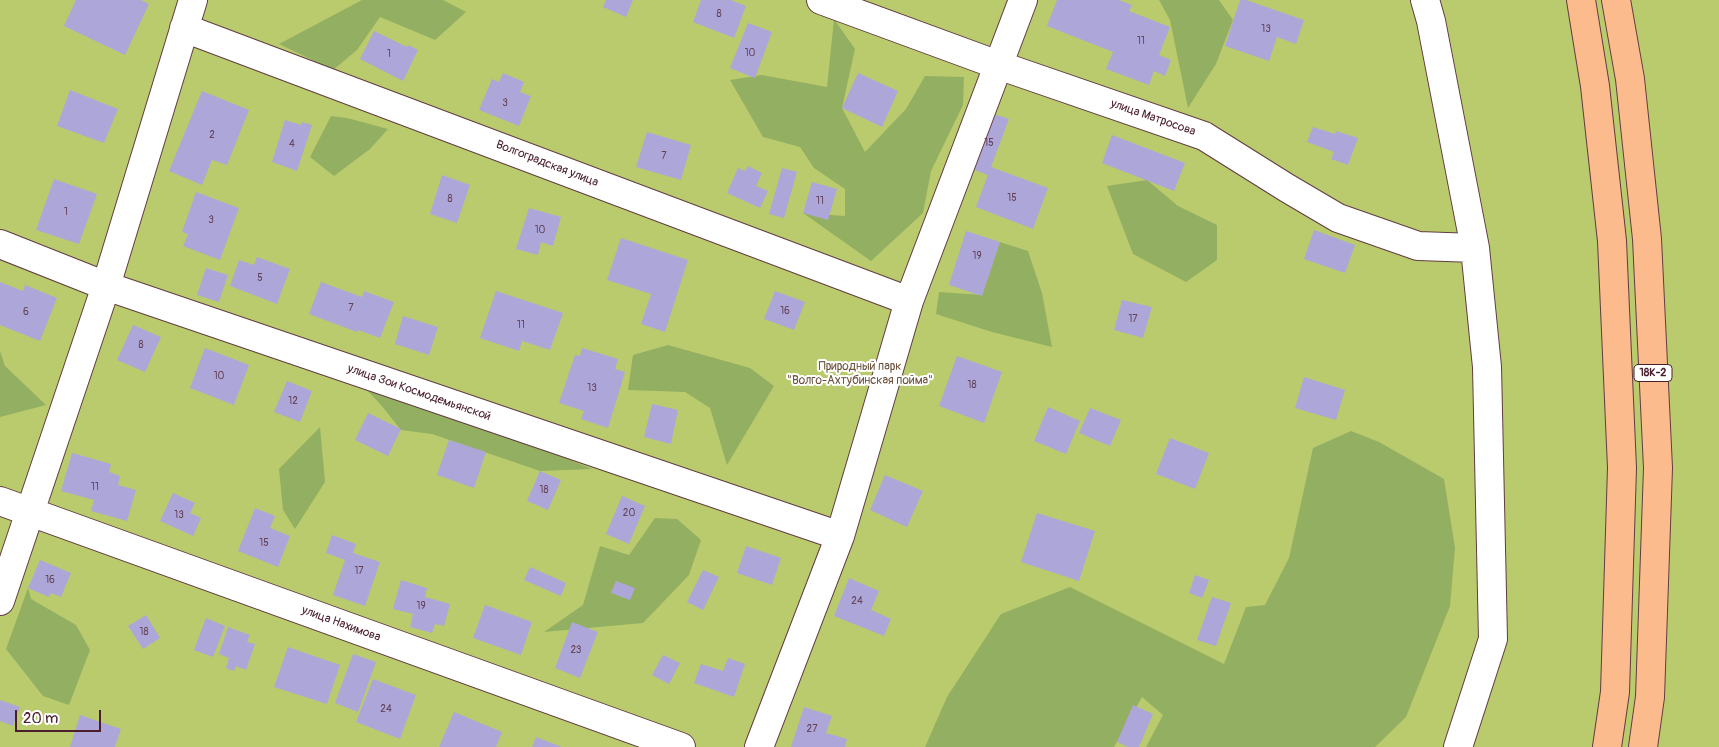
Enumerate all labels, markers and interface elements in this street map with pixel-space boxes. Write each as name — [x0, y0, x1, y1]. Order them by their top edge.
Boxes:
house number: 8 — [716, 8, 722, 20]
house number: 13 — [1261, 23, 1271, 35]
house number: 11 — [1137, 35, 1145, 47]
house number: 10 — [745, 47, 755, 59]
house number: 1 — [387, 48, 391, 60]
house number: 3 — [502, 97, 508, 109]
street label: улица Матросова — [1109, 97, 1197, 139]
house number: 2 — [209, 129, 215, 141]
house number: 15 — [984, 137, 994, 149]
house number: 4 — [289, 138, 295, 150]
street label: Волгоградская улица — [494, 138, 600, 190]
house number: 7 — [661, 150, 667, 162]
house number: 15 — [1007, 192, 1017, 204]
house number: 8 — [447, 193, 453, 205]
house number: 11 — [816, 195, 824, 207]
house number: 1 — [64, 206, 68, 218]
house number: 3 — [208, 214, 214, 226]
house number: 10 — [535, 224, 545, 236]
house number: 19 — [972, 250, 982, 262]
house number: 5 — [257, 272, 263, 284]
house number: 7 — [348, 302, 354, 314]
house number: 16 — [780, 305, 790, 317]
house number: 6 — [23, 306, 29, 318]
house number: 17 — [1128, 313, 1138, 325]
house number: 11 — [517, 319, 525, 331]
house number: 8 — [138, 339, 144, 351]
park label: Природный парк "Волго-Ахтубинская пойма" — [787, 360, 933, 388]
street label: улица Зои Космодемьянской — [345, 362, 493, 424]
road number: 18К-2 — [1634, 364, 1672, 382]
house number: 10 — [214, 370, 224, 382]
house number: 18 — [968, 379, 976, 391]
house number: 13 — [587, 382, 597, 394]
house number: 12 — [288, 395, 298, 407]
house number: 11 — [91, 481, 99, 493]
house number: 18 — [540, 484, 548, 496]
house number: 20 — [623, 507, 635, 519]
house number: 13 — [174, 509, 184, 521]
house number: 15 — [259, 537, 269, 549]
house number: 17 — [354, 565, 364, 577]
house number: 16 — [45, 574, 55, 586]
house number: 24 — [851, 595, 863, 607]
house number: 19 — [416, 600, 426, 612]
street label: улица Нахимова — [300, 603, 382, 645]
house number: 18 — [140, 626, 148, 638]
house number: 23 — [571, 644, 581, 656]
scale bar — [18, 700, 104, 732]
house number: 24 — [380, 703, 392, 715]
text: 20 m — [23, 709, 58, 728]
house number: 27 — [807, 723, 817, 735]

